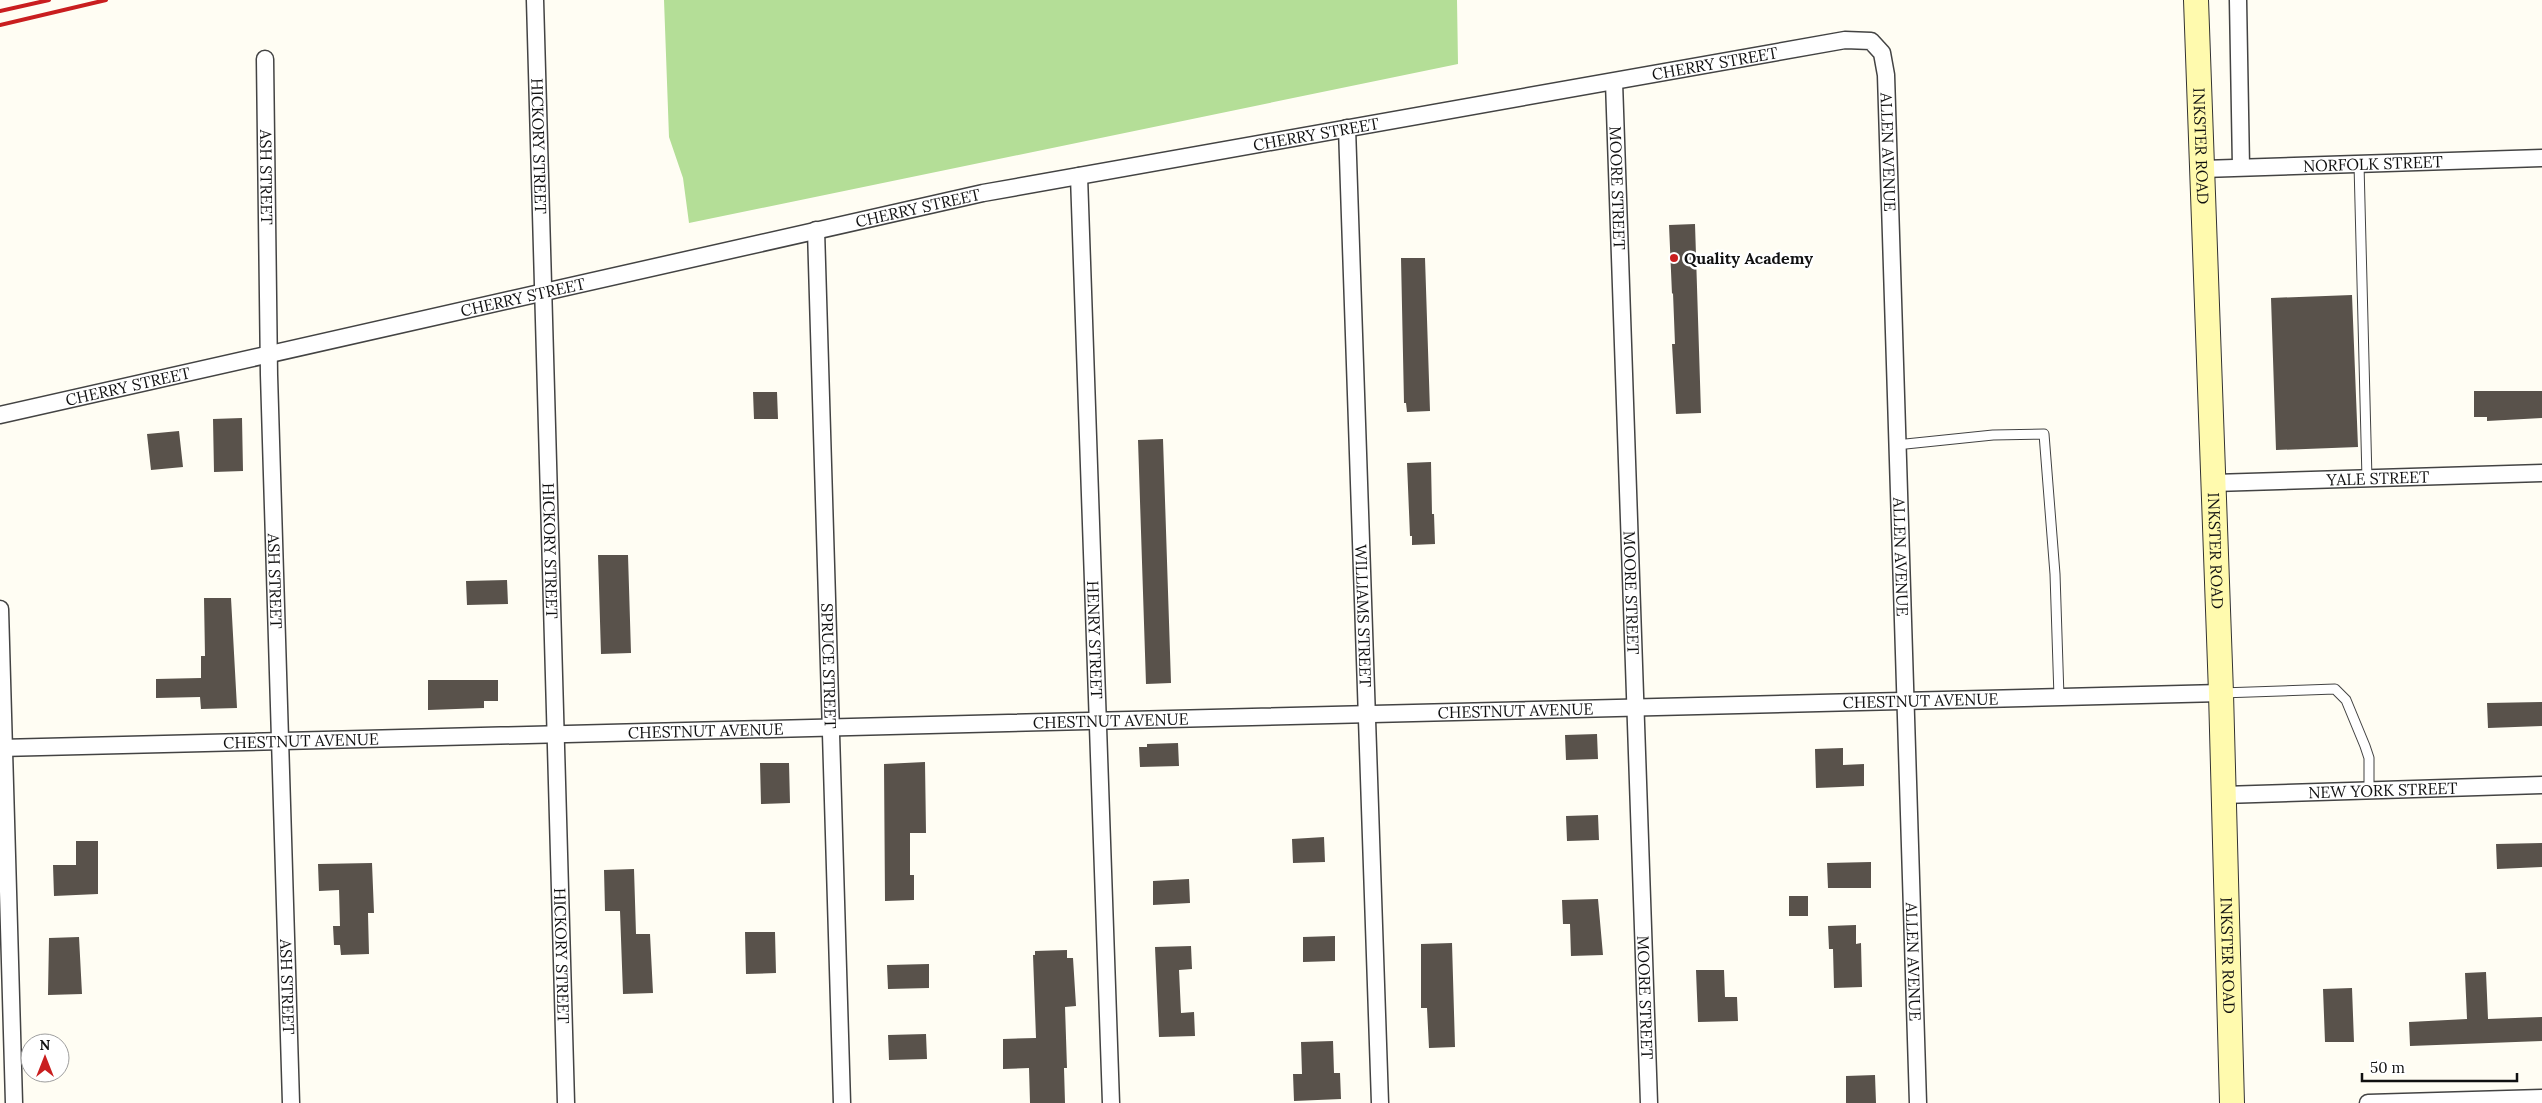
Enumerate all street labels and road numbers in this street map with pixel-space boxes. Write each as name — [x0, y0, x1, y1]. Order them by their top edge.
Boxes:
street label: CHERRY STREET — [1650, 42, 1779, 84]
street label: HICKORY STREET — [527, 78, 551, 214]
street label: INKSTER ROAD — [2189, 87, 2213, 205]
street label: ALLEN AVENUE — [1877, 91, 1900, 212]
street label: CHERRY STREET — [1252, 113, 1381, 155]
street label: MOORE STREET — [1606, 126, 1630, 250]
street label: ASH STREET — [256, 128, 277, 225]
street label: NORFOLK STREET — [2303, 151, 2443, 176]
street label: CHERRY STREET — [854, 184, 982, 232]
street label: CHERRY STREET — [458, 273, 587, 321]
street label: CHERRY STREET — [63, 362, 192, 410]
street label: YALE STREET — [2325, 466, 2430, 490]
street label: HICKORY STREET — [539, 483, 562, 619]
street label: INKSTER ROAD — [2204, 492, 2228, 609]
street label: ALLEN AVENUE — [1889, 496, 1913, 617]
street label: MOORE STREET — [1619, 531, 1644, 655]
street label: ASH STREET — [264, 532, 287, 629]
street label: WILLIAMS STREET — [1351, 544, 1376, 687]
street label: HENRY STREET — [1083, 580, 1107, 699]
street label: SPRUCE STREET — [817, 603, 841, 729]
street label: CHESTNUT AVENUE — [1842, 689, 1999, 712]
street label: CHESTNUT AVENUE — [1437, 699, 1594, 722]
street label: CHESTNUT AVENUE — [1033, 709, 1189, 732]
street label: CHESTNUT AVENUE — [628, 719, 784, 742]
street label: CHESTNUT AVENUE — [223, 729, 379, 752]
street label: NEW YORK STREET — [2308, 778, 2458, 802]
street label: HICKORY STREET — [550, 887, 574, 1024]
street label: INKSTER ROAD — [2216, 897, 2240, 1014]
street label: ALLEN AVENUE — [1902, 901, 1925, 1021]
street label: MOORE STREET — [1633, 935, 1657, 1060]
street label: ASH STREET — [276, 938, 299, 1035]

